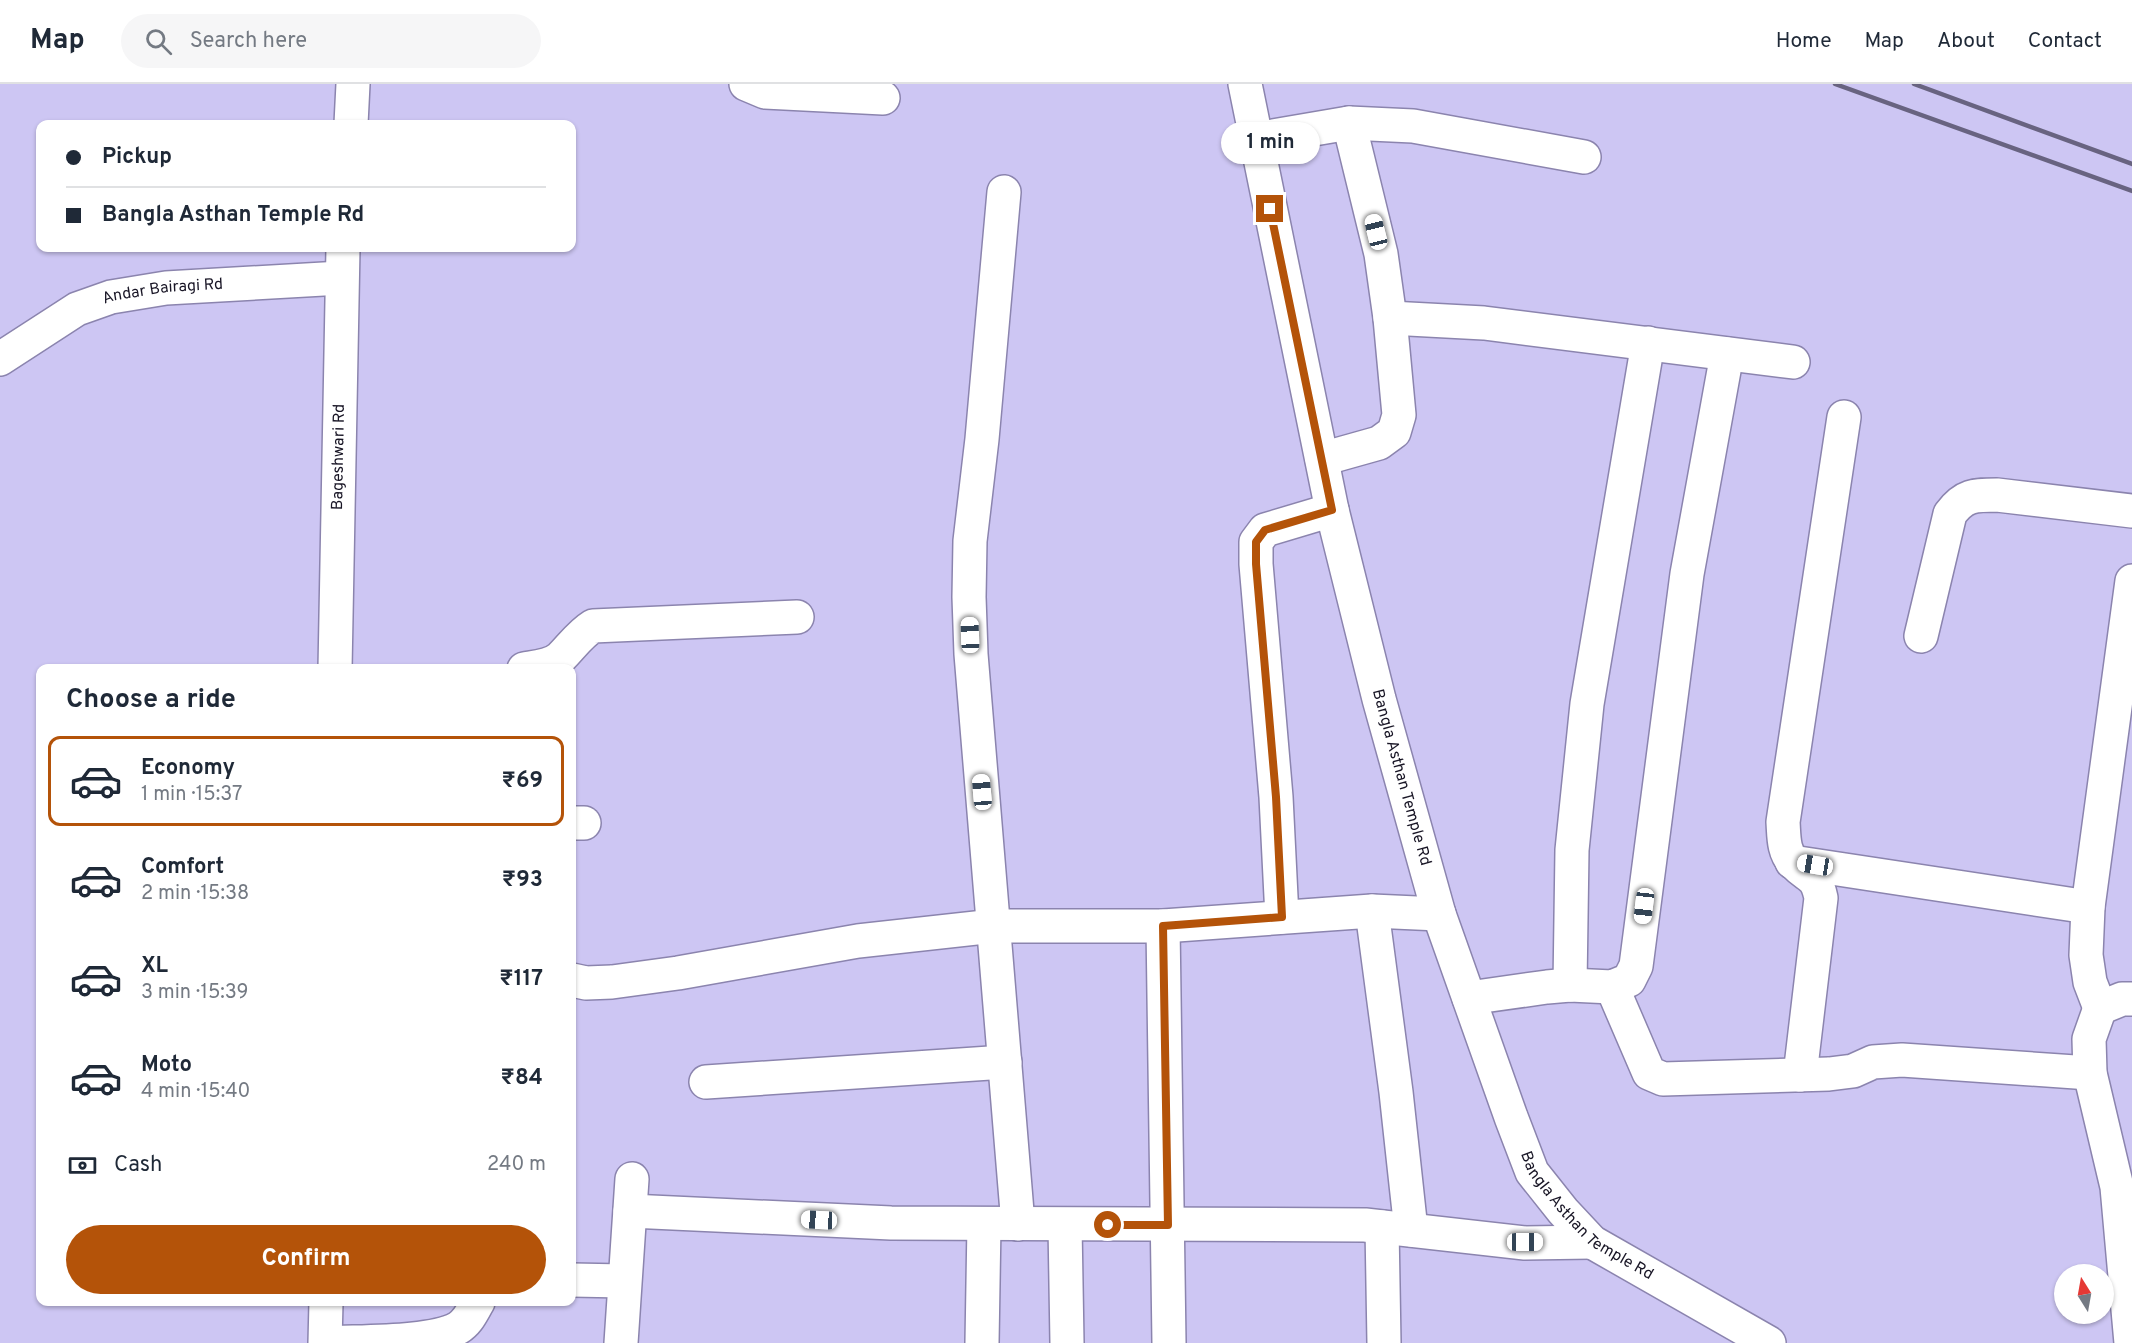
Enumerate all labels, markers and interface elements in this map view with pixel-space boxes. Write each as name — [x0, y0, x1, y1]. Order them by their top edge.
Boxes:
search box — [121, 14, 541, 68]
text: Map — [30, 23, 85, 59]
icon: search — [142, 25, 175, 58]
text: Search here — [190, 28, 307, 55]
text: Home — [1776, 28, 1832, 55]
text: Map — [1865, 28, 1904, 55]
text: About — [1937, 28, 1995, 55]
text: Contact — [2028, 28, 2102, 55]
callout: 1 min — [1220, 122, 1320, 164]
text: 1 min — [1246, 130, 1295, 156]
text: Pickup — [102, 144, 172, 171]
route end — [1256, 195, 1283, 222]
text: Bangla Asthan Temple Rd — [102, 202, 364, 229]
car — [1363, 212, 1389, 252]
street label: Andar Bairagi Rd — [100, 275, 224, 309]
street label: Bageshwari Rd — [328, 404, 350, 510]
car — [960, 617, 980, 653]
text: Choose a ride — [66, 683, 236, 717]
street label: Bangla Asthan Temple Rd — [1367, 687, 1435, 868]
icon: car — [69, 754, 123, 808]
text: Economy — [141, 755, 235, 782]
text: ₹69 — [501, 768, 543, 795]
car — [971, 773, 993, 811]
text: 1 min · 15:37 — [141, 782, 243, 808]
icon: car — [69, 853, 123, 907]
car — [1796, 853, 1834, 877]
text: Comfort — [141, 854, 224, 881]
text: ₹93 — [502, 867, 543, 894]
text: 2 min · 15:38 — [141, 881, 249, 907]
car — [1633, 887, 1655, 925]
icon: car — [69, 952, 123, 1006]
text: XL — [141, 953, 168, 980]
text: ₹117 — [499, 966, 543, 993]
text: 3 min · 15:39 — [141, 980, 248, 1006]
icon: car — [69, 1051, 123, 1105]
text: Moto — [141, 1052, 192, 1079]
text: ₹84 — [501, 1065, 543, 1092]
text: 4 min · 15:40 — [141, 1079, 250, 1105]
icon: cash — [66, 1149, 99, 1182]
street label: Bangla Asthan Temple Rd — [1515, 1149, 1657, 1285]
text: Cash — [114, 1152, 163, 1179]
text: 240 m — [487, 1152, 546, 1178]
car — [801, 1210, 837, 1230]
route start — [1094, 1211, 1121, 1238]
button: Confirm — [66, 1225, 546, 1294]
car — [1507, 1233, 1543, 1251]
north arrow — [2054, 1264, 2114, 1324]
map controls — [2054, 1264, 2114, 1324]

